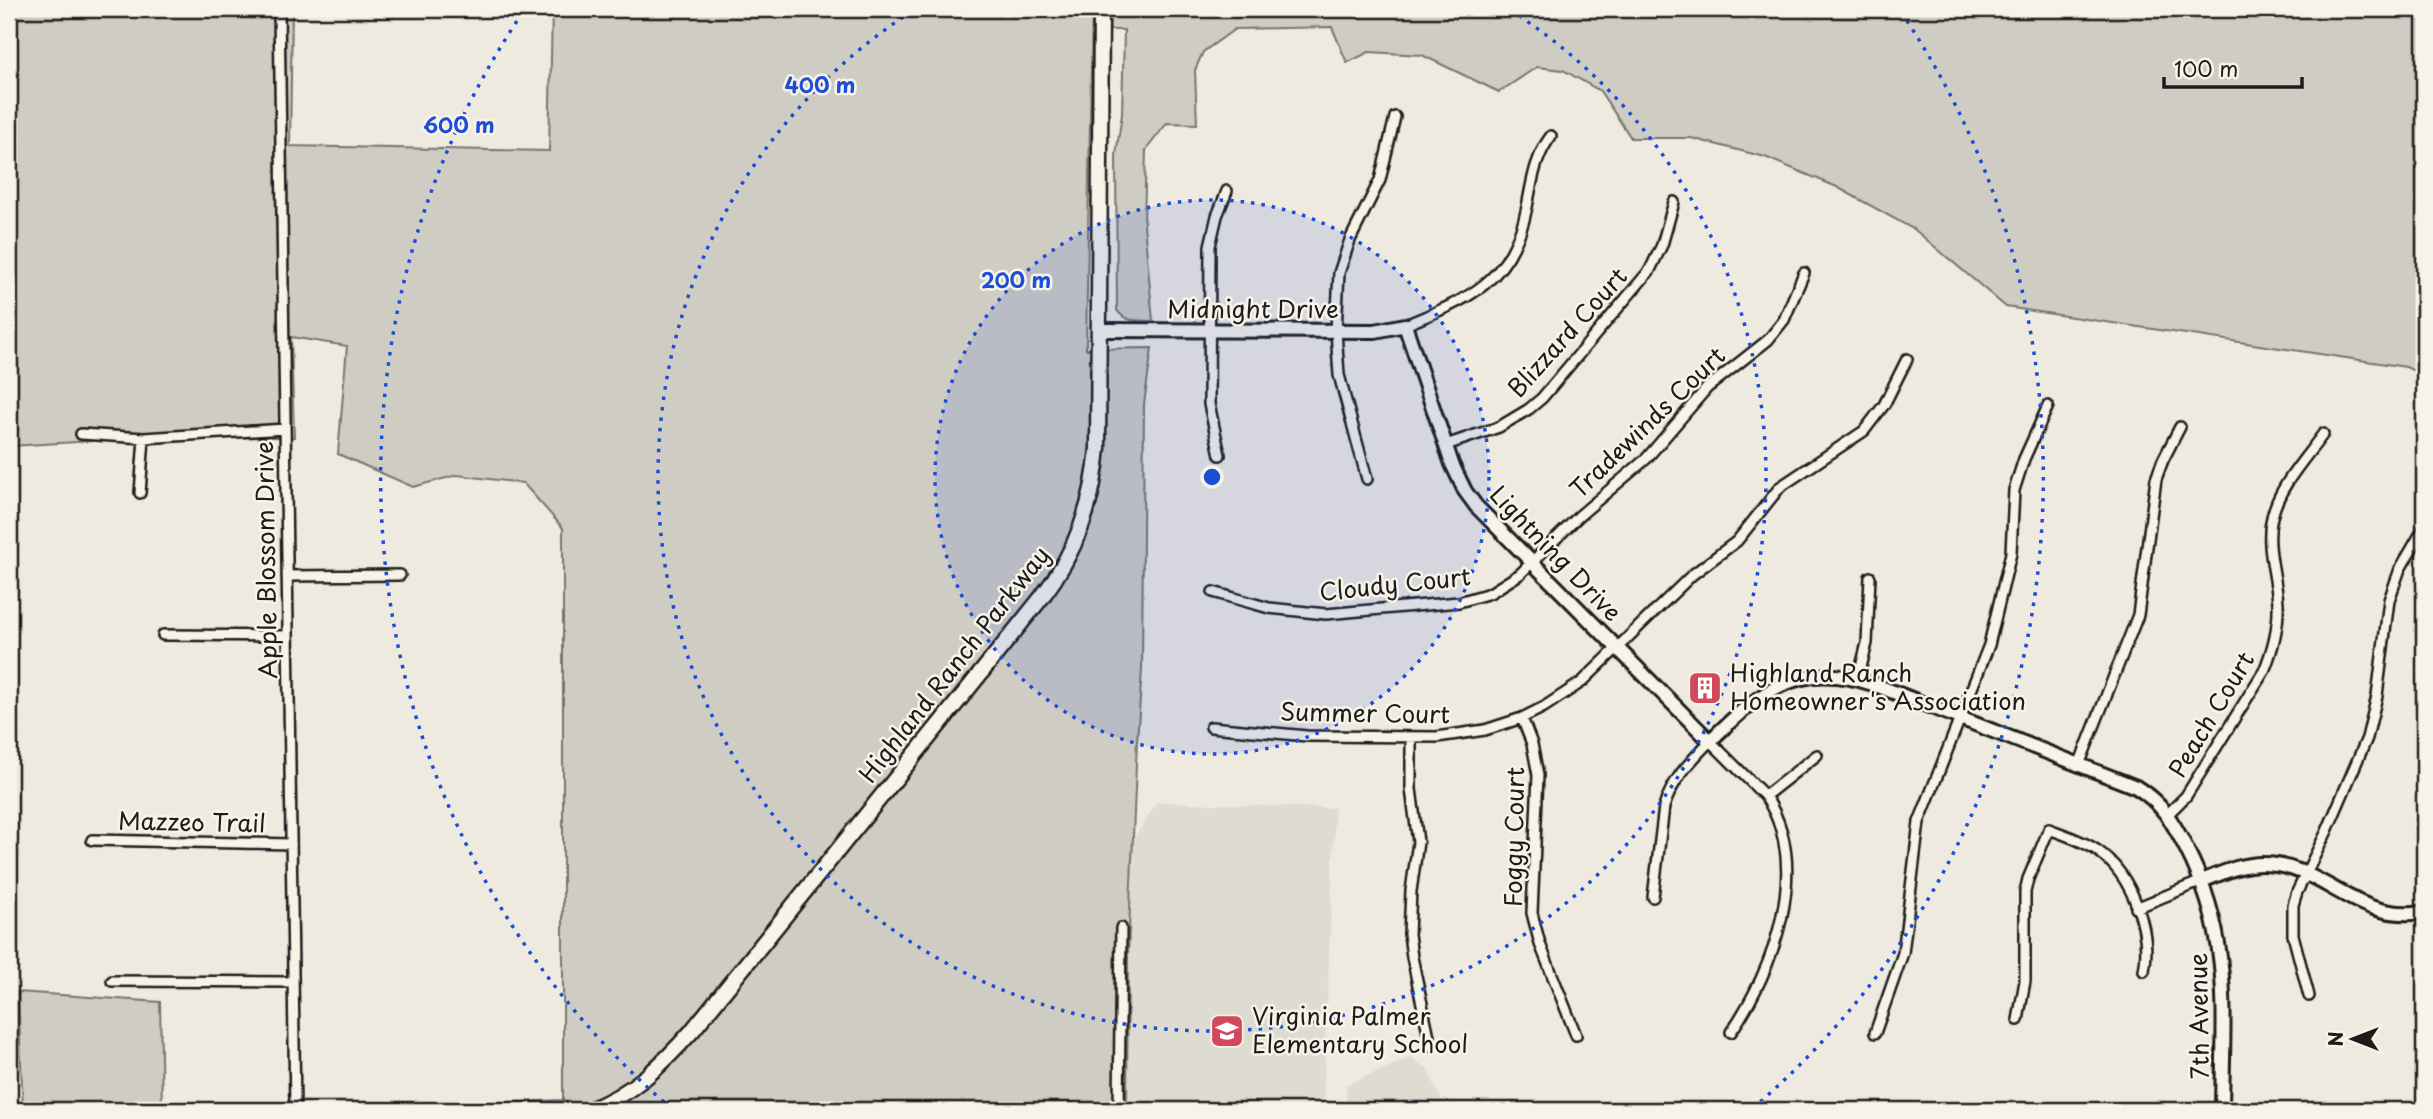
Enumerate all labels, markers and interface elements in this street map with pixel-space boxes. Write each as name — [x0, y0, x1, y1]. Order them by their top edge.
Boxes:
scale bar — [2164, 46, 2302, 90]
text: 100 m — [2174, 52, 2238, 84]
text: 400 m — [785, 68, 855, 100]
text: 600 m — [423, 108, 495, 140]
street label: Blizzard Court — [1498, 259, 1635, 405]
text: 200 m — [981, 263, 1051, 295]
street label: Midnight Drive — [1167, 290, 1339, 326]
street label: Tradewinds Court — [1560, 337, 1733, 506]
street label: Apple Blossom Drive — [245, 441, 285, 679]
centre of rings — [1200, 465, 1224, 489]
street label: Lightning Drive — [1482, 477, 1631, 629]
street label: Highland Ranch Parkway — [849, 538, 1057, 790]
street label: Cloudy Court — [1317, 557, 1473, 609]
street label: Peach Court — [2159, 644, 2262, 784]
place label: Highland Ranch Homeowner's Association — [1730, 654, 2026, 718]
building icon: Highland Ranch Homeowner's Association — [1686, 669, 1724, 707]
street label: Summer Court — [1280, 693, 1451, 731]
street label: Foggy Court — [1494, 766, 1532, 907]
street label: Mazzeo Trail — [118, 802, 266, 840]
street label: 7th Avenue — [2179, 952, 2217, 1080]
place label: Virginia Palmer Elementary School — [1252, 997, 1468, 1061]
north arrow — [2318, 1004, 2388, 1074]
school or university icon: Virginia Palmer Elementary School — [1208, 1012, 1246, 1050]
text: N — [2321, 1031, 2349, 1047]

